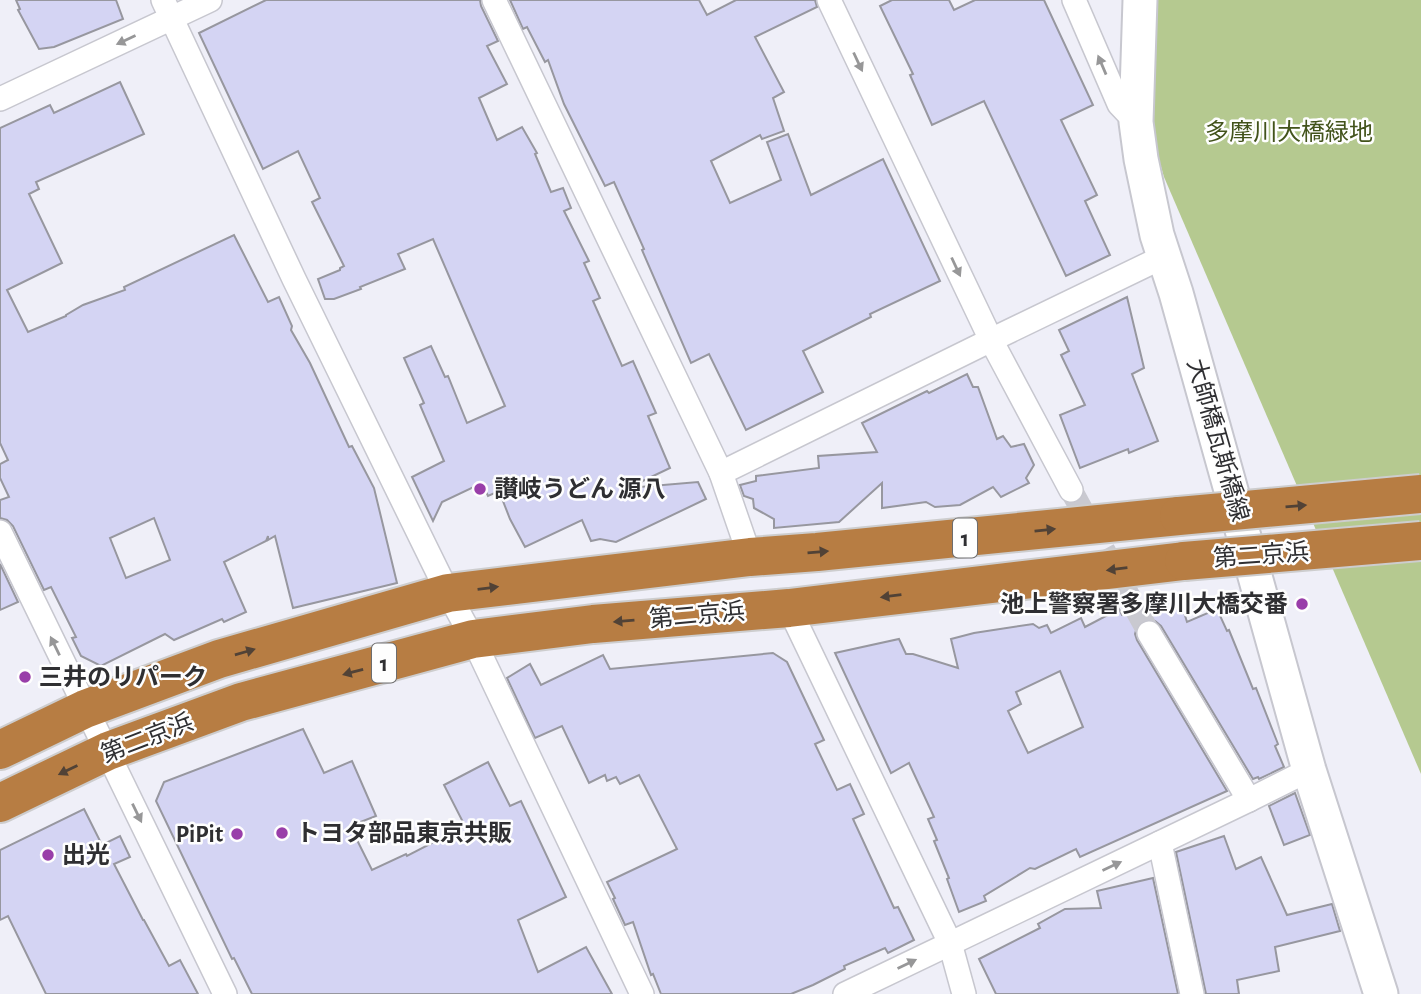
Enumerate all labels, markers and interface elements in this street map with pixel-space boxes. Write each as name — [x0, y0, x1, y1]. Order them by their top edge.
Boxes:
one-way arrow — [116, 34, 136, 46]
one-way arrow — [853, 52, 864, 72]
one-way arrow — [1096, 55, 1108, 75]
park label: 多摩川大橋緑地 — [1205, 119, 1373, 145]
one-way arrow — [950, 257, 962, 277]
street label: 大師橋瓦斯橋線 — [1182, 356, 1254, 524]
place label: 讃岐うどん 源八 — [494, 476, 666, 502]
marker: 讃岐うどん 源八 — [472, 481, 488, 497]
one-way arrow — [1285, 500, 1307, 511]
road number: 1 — [953, 518, 977, 558]
one-way arrow — [1034, 524, 1056, 535]
street label: 第二京浜 — [1212, 539, 1310, 571]
one-way arrow — [808, 546, 830, 557]
one-way arrow — [1105, 564, 1127, 575]
one-way arrow — [477, 583, 499, 594]
one-way arrow — [880, 591, 902, 602]
place label: 池上警察署多摩川大橋交番 — [1000, 591, 1288, 617]
marker: 池上警察署多摩川大橋交番 — [1294, 596, 1310, 612]
street label: 第二京浜 — [648, 598, 746, 632]
one-way arrow — [612, 616, 634, 627]
one-way arrow — [50, 636, 61, 656]
road number: 1 — [372, 643, 396, 682]
one-way arrow — [234, 646, 255, 656]
place label: 三井のリパーク — [39, 664, 207, 690]
one-way arrow — [341, 667, 363, 678]
marker: 三井のリパーク — [17, 669, 33, 685]
street label: 第二京浜 — [98, 709, 196, 767]
one-way arrow — [58, 765, 79, 776]
one-way arrow — [131, 803, 143, 823]
place label: トヨタ部品東京共販 — [296, 820, 512, 846]
place label: PiPit — [176, 823, 223, 847]
marker: トヨタ部品東京共販 — [274, 825, 290, 841]
marker: PiPit — [229, 826, 245, 842]
place label: 出光 — [62, 842, 110, 868]
marker: 出光 — [40, 847, 56, 863]
one-way arrow — [1102, 860, 1122, 871]
one-way arrow — [897, 958, 917, 970]

